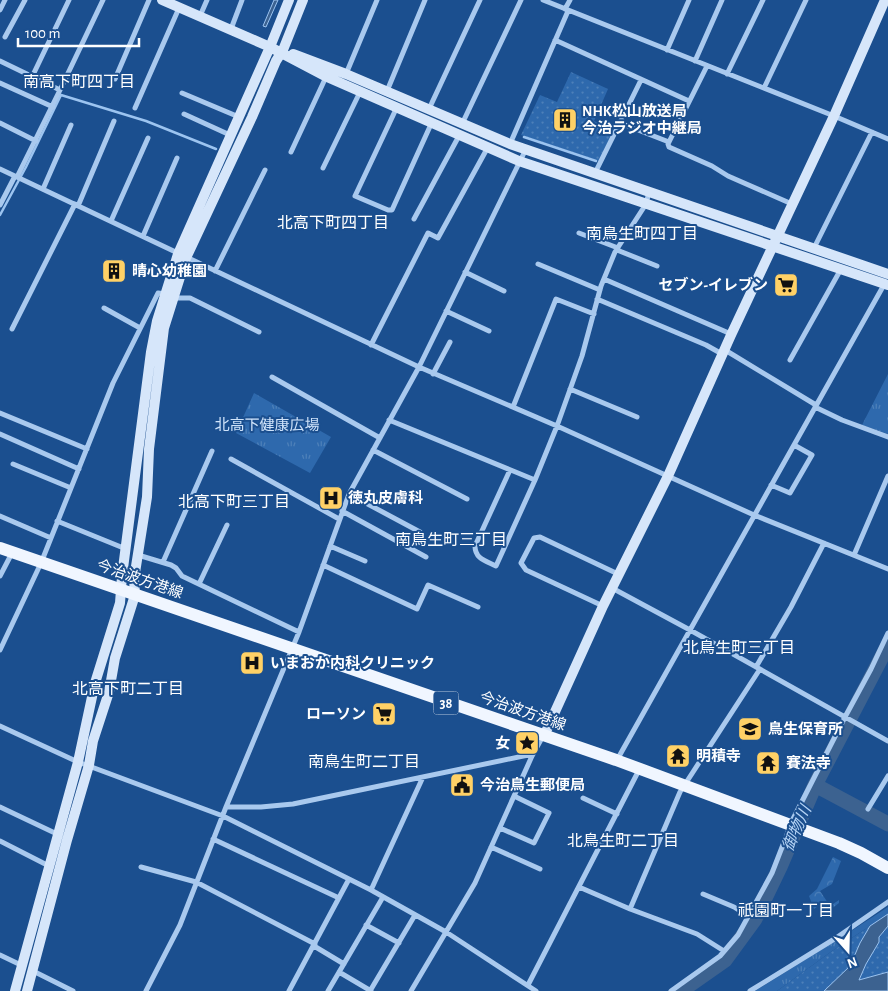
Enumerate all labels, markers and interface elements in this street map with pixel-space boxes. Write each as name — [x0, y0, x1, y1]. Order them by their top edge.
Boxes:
scale bar — [18, 15, 139, 47]
text: 100 m — [25, 26, 60, 41]
district label: 南高下町四丁目 — [23, 74, 135, 90]
place label: NHK松山放送局 今治ラジオ中継局 — [582, 103, 702, 136]
building icon: NHK松山放送局 今治ラジオ中継局 — [552, 107, 578, 133]
district label: 北高下町四丁目 — [277, 214, 389, 231]
district label: 南鳥生町四丁目 — [586, 225, 698, 242]
building icon: 晴心幼稚園 — [101, 258, 127, 284]
place label: 晴心幼稚園 — [132, 263, 207, 279]
supermarket icon: セブン-イレブン — [773, 272, 799, 298]
place label: セブン-イレブン — [658, 276, 768, 293]
park label: 北高下健康広場 — [214, 416, 320, 433]
hospital icon: 徳丸皮膚科 — [318, 485, 344, 511]
place label: 徳丸皮膚科 — [348, 490, 423, 506]
district label: 北高下町三丁目 — [178, 493, 290, 510]
district label: 南鳥生町三丁目 — [395, 531, 507, 548]
street label: 今治波方港線 — [95, 557, 185, 601]
district label: 北鳥生町三丁目 — [683, 639, 795, 656]
hospital icon: いまおか内科クリニック — [239, 650, 265, 676]
place label: いまおか内科クリニック — [270, 655, 435, 671]
district label: 北高下町二丁目 — [72, 680, 184, 697]
street label: 今治波方港線 — [478, 689, 568, 733]
road number: 38 — [434, 691, 458, 714]
supermarket icon: ローソン — [371, 701, 397, 727]
place label: ローソン — [306, 707, 366, 722]
school or university icon: 鳥生保育所 — [737, 716, 763, 742]
place label: 鳥生保育所 — [768, 720, 843, 737]
place icon: 女 — [514, 730, 540, 756]
place label: 女 — [495, 735, 510, 751]
temple icon: 明積寺 — [665, 743, 691, 769]
place label: 明積寺 — [696, 748, 741, 764]
temple icon: 賽法寺 — [755, 750, 781, 776]
district label: 南鳥生町二丁目 — [308, 753, 420, 770]
place label: 賽法寺 — [786, 755, 831, 771]
public building icon: 今治鳥生郵便局 — [449, 772, 475, 798]
place label: 今治鳥生郵便局 — [480, 776, 585, 793]
water label: 御物川 — [779, 801, 815, 854]
district label: 北鳥生町二丁目 — [567, 832, 679, 849]
district label: 祇園町一丁目 — [738, 902, 834, 919]
north arrow — [823, 926, 873, 976]
text: N — [845, 954, 859, 971]

